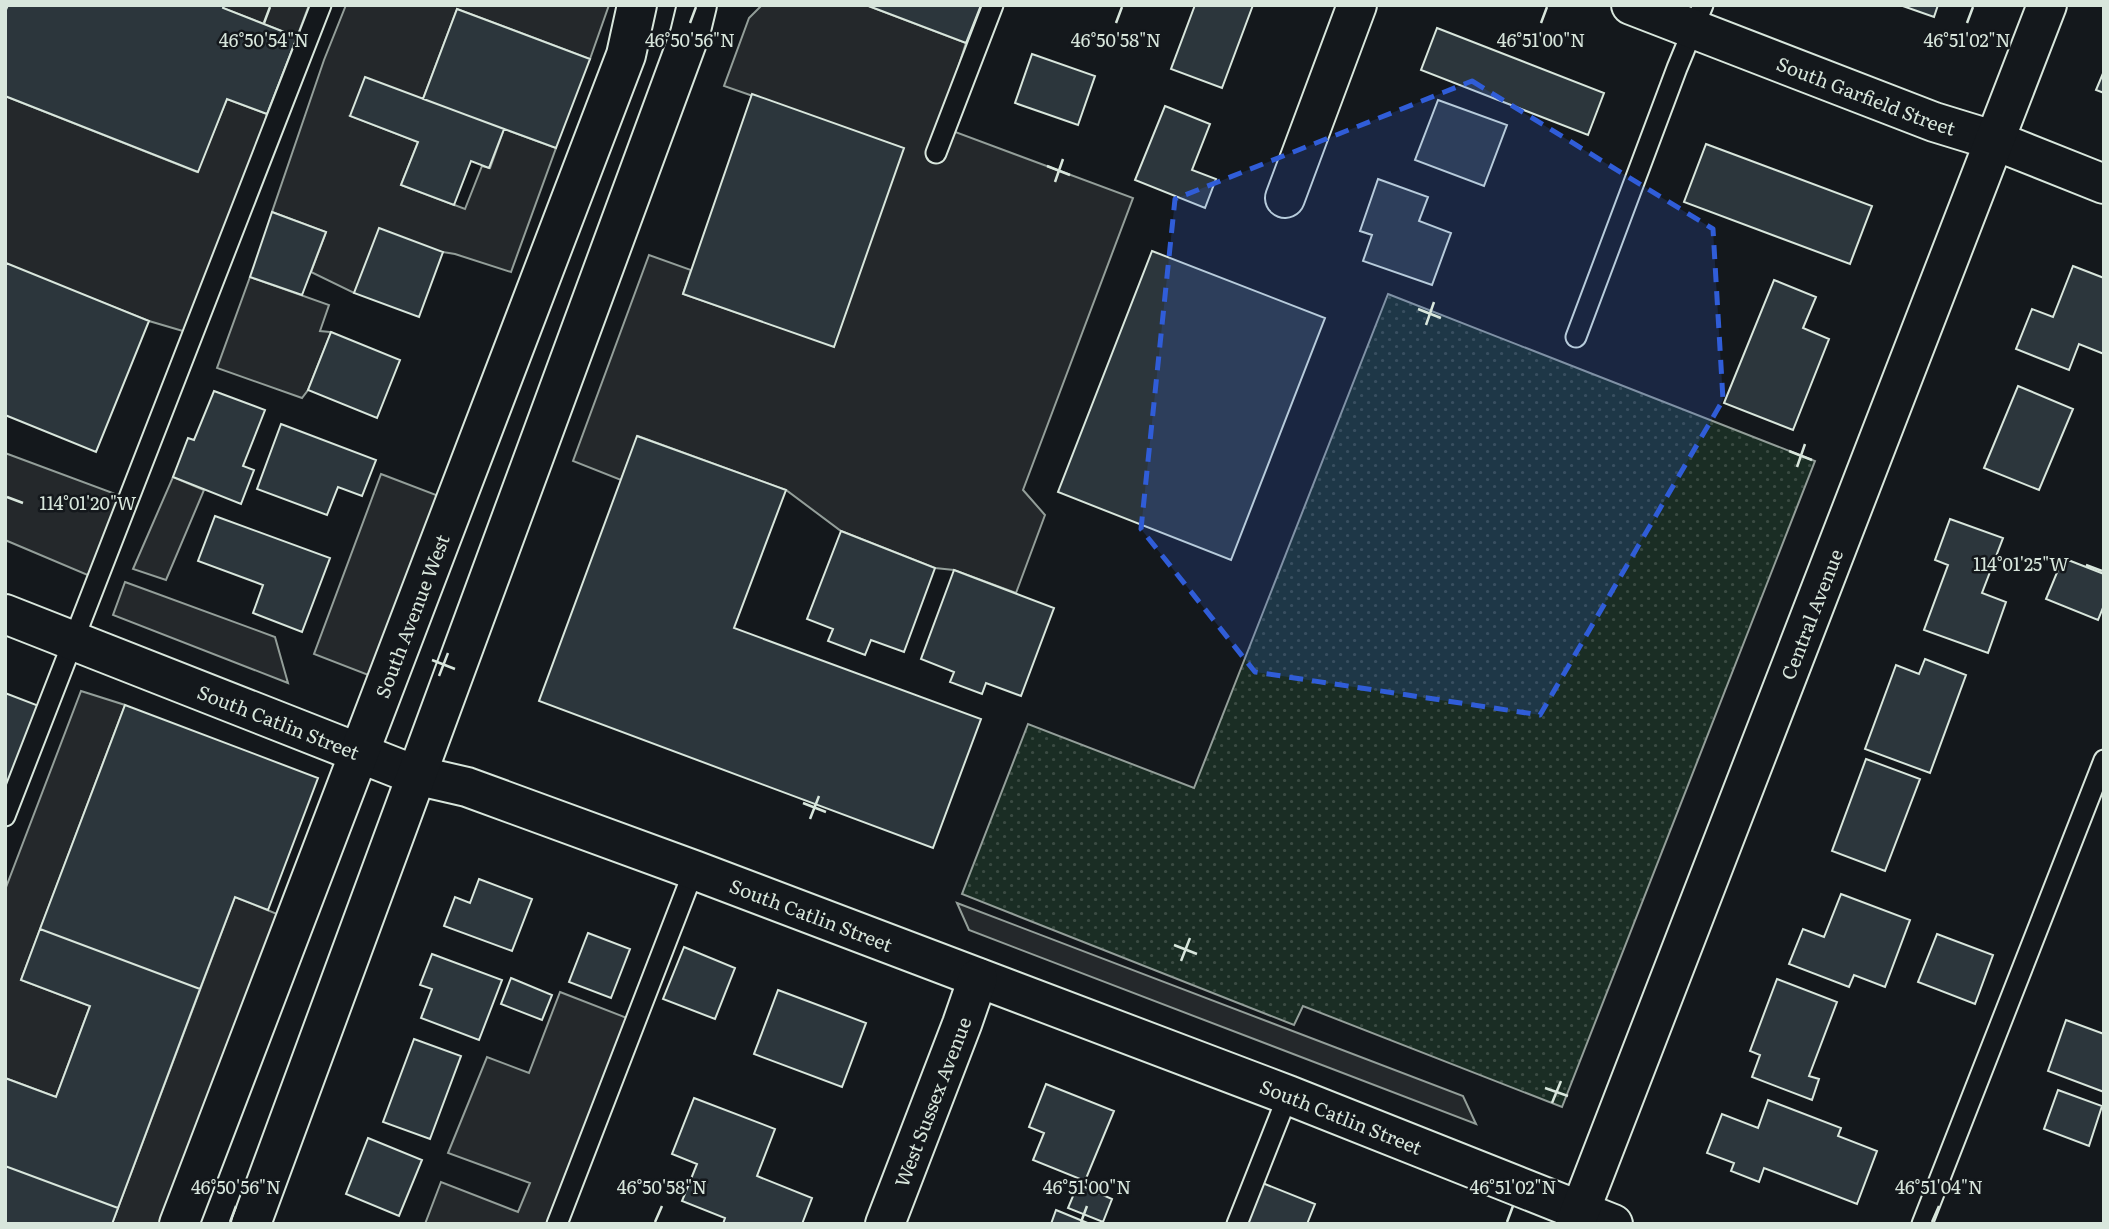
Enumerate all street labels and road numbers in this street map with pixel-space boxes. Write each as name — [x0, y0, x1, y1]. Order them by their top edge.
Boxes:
street label: South Garfield Street — [1773, 49, 1959, 142]
street label: South Avenue West — [367, 530, 456, 702]
street label: Central Avenue — [1773, 544, 1849, 684]
street label: South Catlin Street — [194, 677, 364, 766]
street label: South Catlin Street — [726, 871, 897, 958]
street label: West Sussex Avenue — [887, 1013, 977, 1191]
street label: South Catlin Street — [1256, 1072, 1427, 1161]

